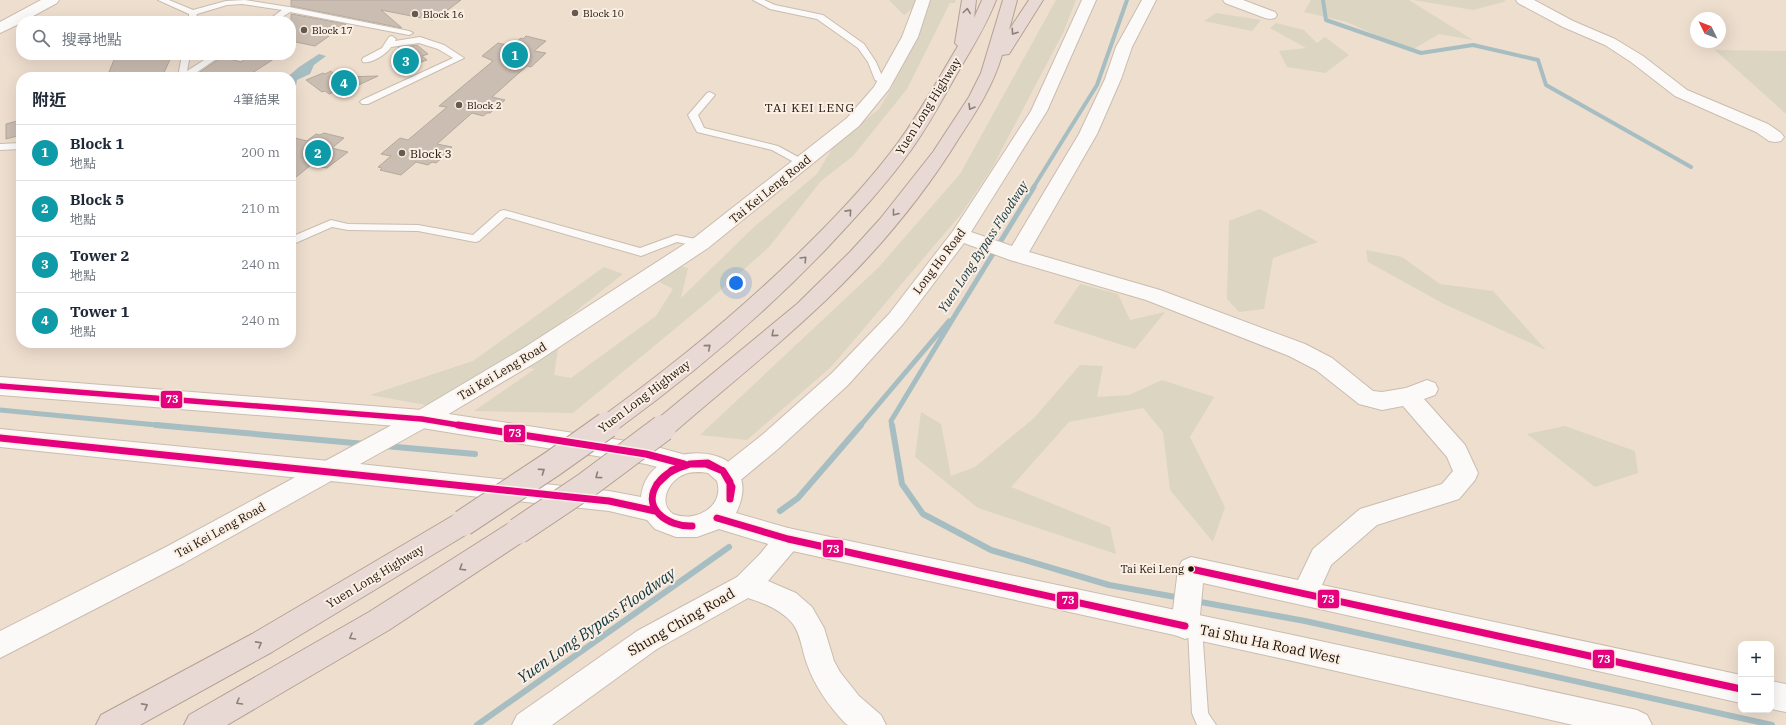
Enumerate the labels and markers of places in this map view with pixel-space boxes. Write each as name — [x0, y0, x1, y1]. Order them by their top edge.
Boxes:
place label: Block 10 — [583, 7, 624, 20]
place label: Block 16 — [423, 8, 464, 21]
marker: Block 10 — [570, 8, 580, 18]
marker: Block 16 — [410, 9, 420, 19]
place label: Block 17 — [312, 24, 353, 37]
marker: Block 17 — [299, 25, 309, 35]
pin: 1 — [502, 40, 528, 70]
pin: 3 — [393, 46, 419, 76]
pin: 4 — [331, 68, 357, 98]
place label: Block 2 — [467, 99, 502, 112]
marker: Block 2 — [454, 100, 464, 110]
pin: 2 — [305, 138, 331, 168]
place label: Block 3 — [410, 146, 452, 161]
marker: Block 3 — [397, 148, 407, 158]
place label: Tai Kei Leng — [1120, 562, 1184, 576]
marker: Tai Kei Leng — [1186, 564, 1196, 574]

